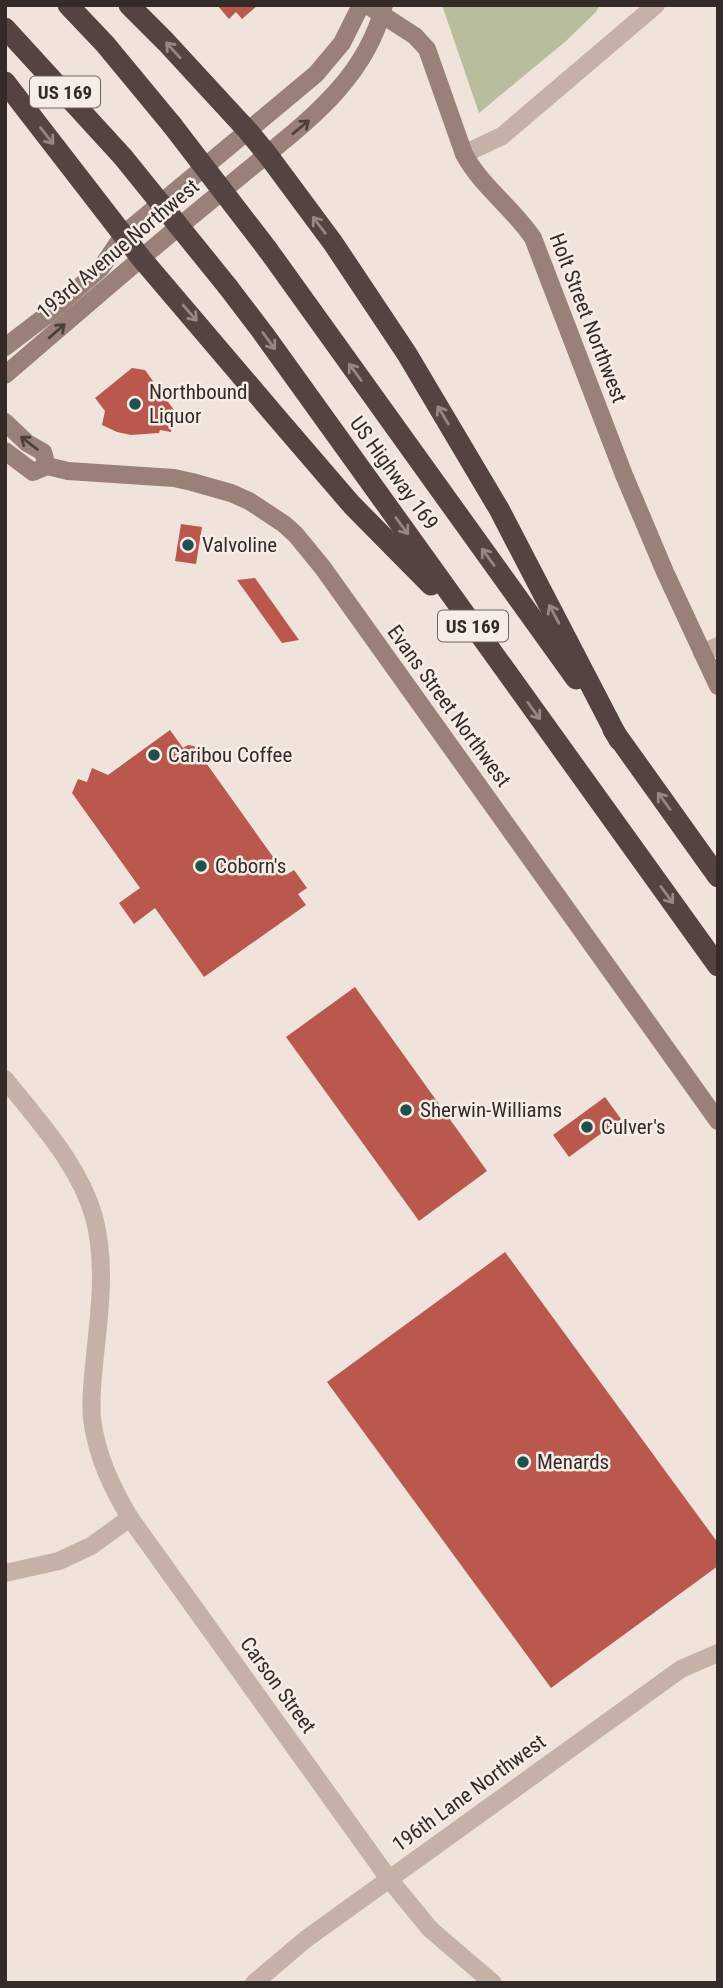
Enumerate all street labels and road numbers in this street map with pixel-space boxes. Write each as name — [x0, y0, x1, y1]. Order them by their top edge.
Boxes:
road number: US 169 — [30, 76, 100, 108]
street label: 193rd Avenue Northwest — [32, 174, 204, 324]
street label: Holt Street Northwest — [545, 230, 631, 406]
street label: US Highway 169 — [345, 412, 443, 534]
road number: US 169 — [438, 610, 508, 642]
street label: Evans Street Northwest — [382, 621, 516, 791]
street label: Carson Street — [235, 1632, 321, 1738]
street label: 196th Lane Northwest — [388, 1729, 550, 1857]

